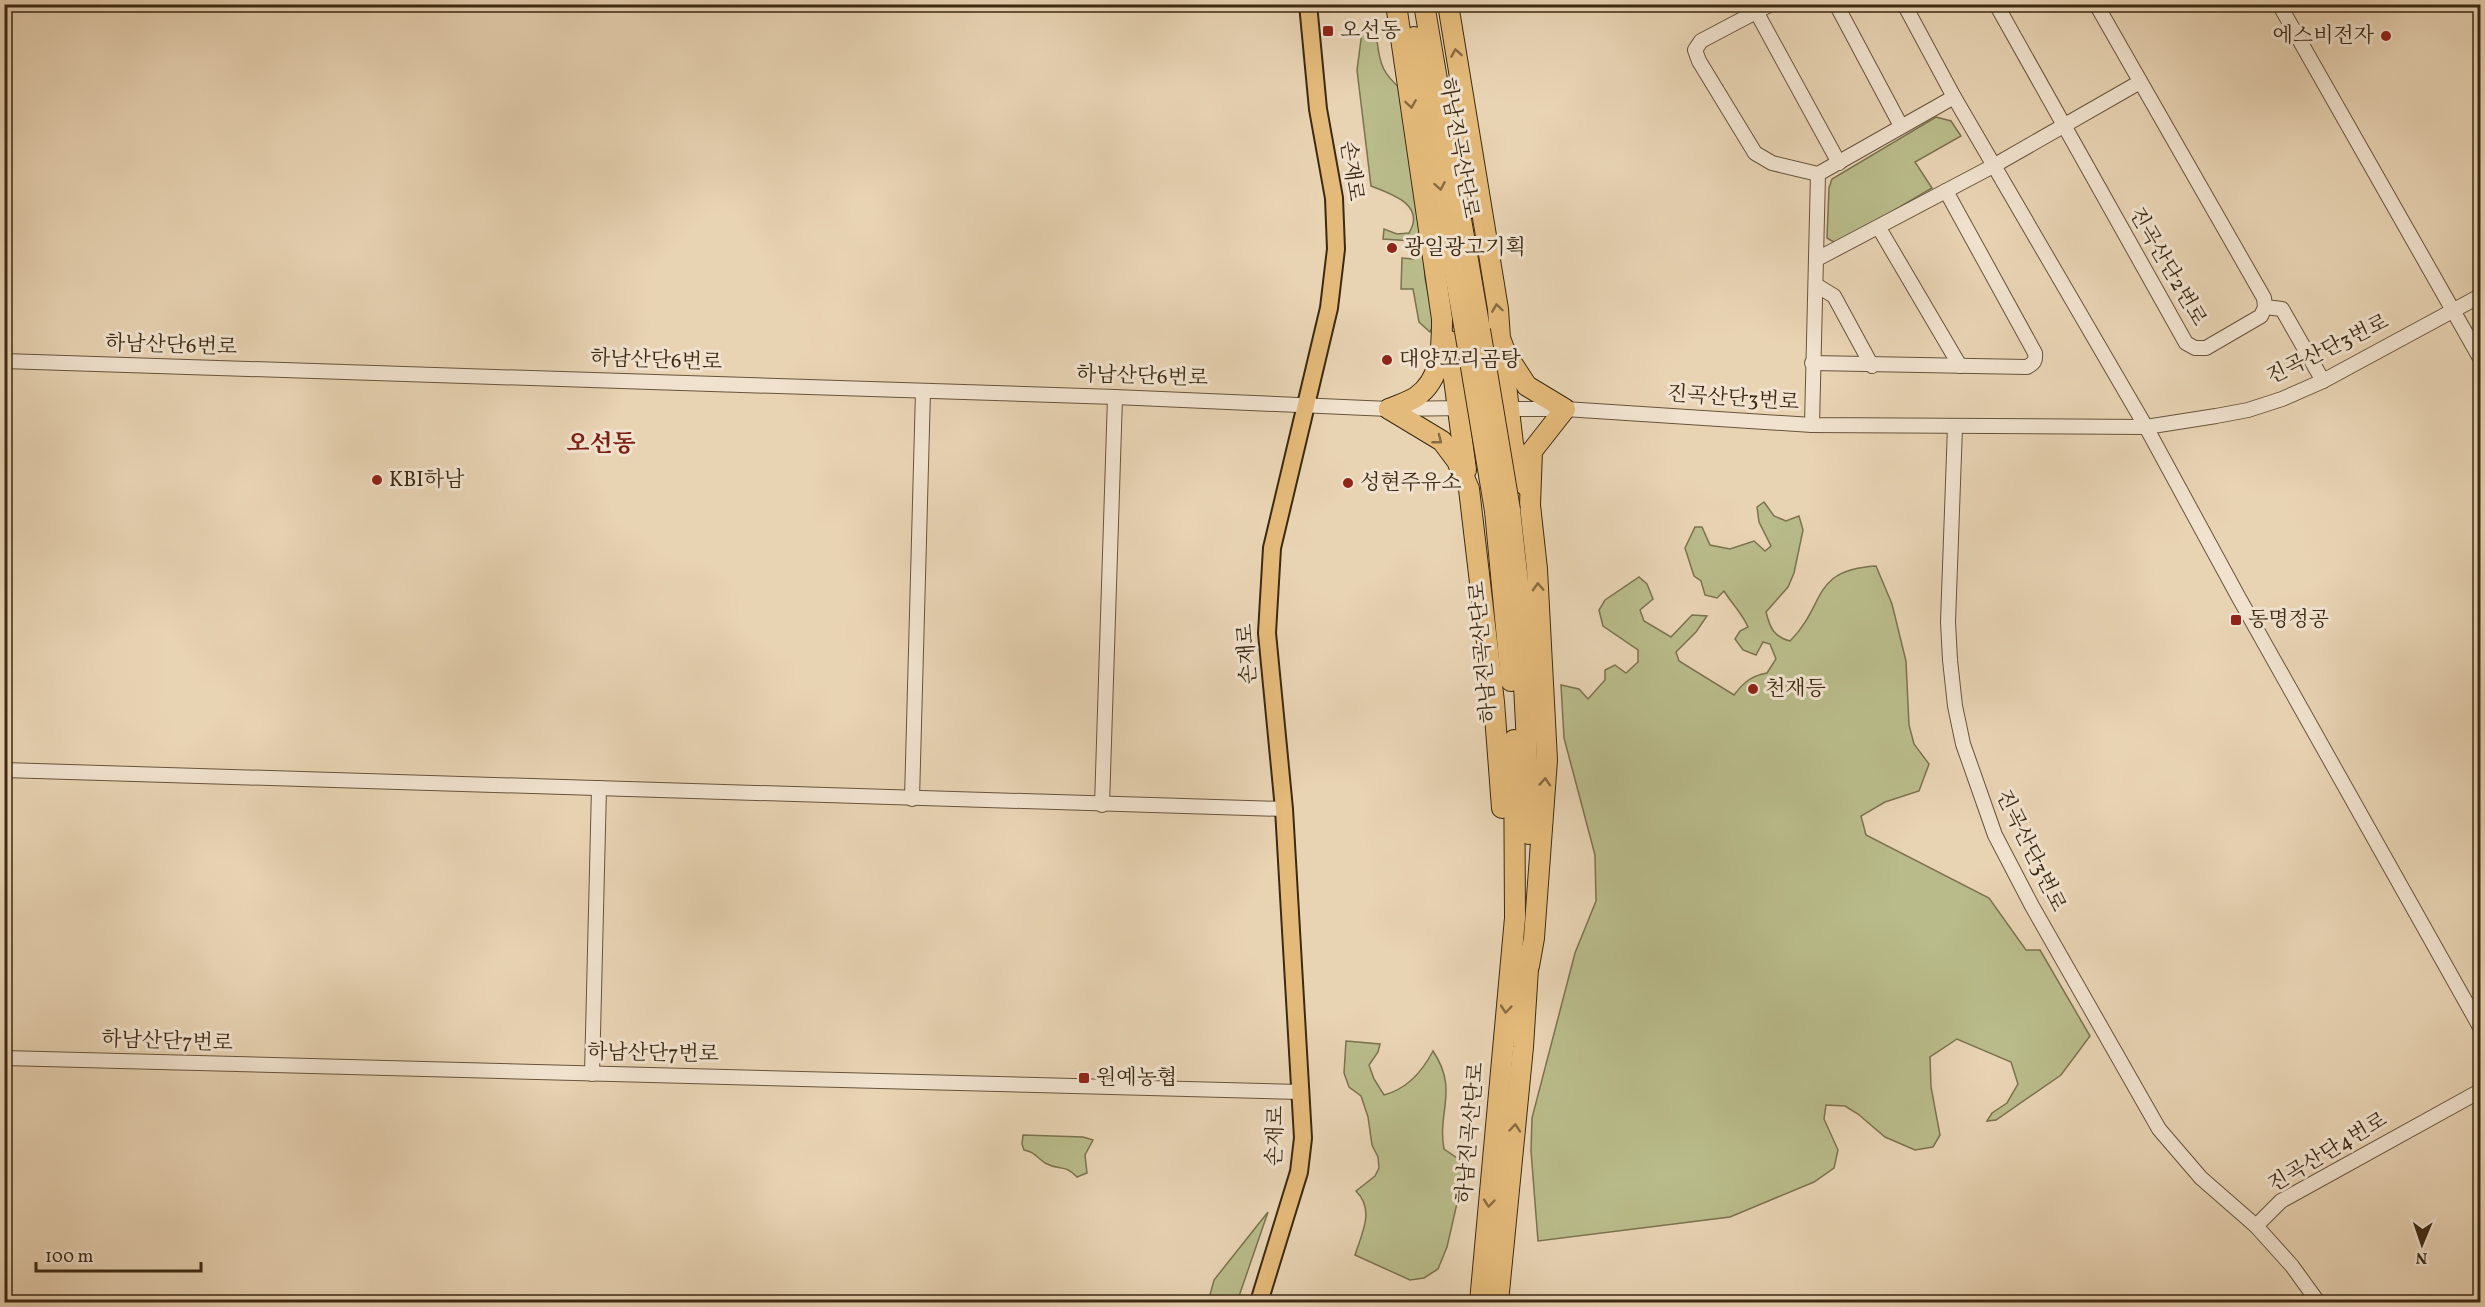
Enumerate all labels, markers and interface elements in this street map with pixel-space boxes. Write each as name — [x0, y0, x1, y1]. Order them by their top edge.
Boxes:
place label: 오선동 — [1340, 17, 1401, 46]
place label: 에스비전자 — [2273, 22, 2375, 51]
marker: 오선동 — [1321, 24, 1335, 38]
marker: 에스비전자 — [2379, 29, 2393, 43]
one-way arrow — [1450, 48, 1462, 57]
street label: 하남진곡산단로 — [1431, 76, 1485, 220]
one-way arrow — [1405, 99, 1417, 108]
street label: 손재로 — [1332, 139, 1370, 203]
one-way arrow — [1434, 182, 1446, 191]
street label: 진곡산단2번로 — [2121, 202, 2213, 332]
place label: 광일광고기획 — [1404, 234, 1526, 263]
marker: 광일광고기획 — [1385, 241, 1399, 255]
one-way arrow — [1492, 303, 1504, 312]
street label: 진곡산단3번로 — [2262, 308, 2394, 392]
street label: 하남산단6번로 — [104, 329, 238, 363]
street label: 하남산단6번로 — [589, 344, 723, 378]
place label: 대양꼬리곰탕 — [1399, 346, 1521, 375]
marker: 대양꼬리곰탕 — [1380, 353, 1394, 367]
street label: 하남산단6번로 — [1075, 360, 1209, 394]
street label: 진곡산단3번로 — [1666, 380, 1800, 418]
district label: 오선동 — [566, 428, 636, 462]
one-way arrow — [1431, 433, 1442, 444]
place label: KBI하남 — [389, 466, 465, 495]
place label: 성현주유소 — [1360, 469, 1461, 498]
marker: KBI하남 — [370, 473, 384, 487]
marker: 성현주유소 — [1341, 476, 1355, 490]
street label: 하남진곡산단로 — [1463, 580, 1505, 724]
one-way arrow — [1532, 583, 1545, 592]
place label: 동명정공 — [2248, 606, 2329, 635]
marker: 동명정공 — [2229, 613, 2243, 627]
street label: 손재로 — [1231, 623, 1265, 685]
place label: 천재등 — [1765, 675, 1826, 704]
marker: 천재등 — [1746, 682, 1760, 696]
one-way arrow — [1538, 778, 1551, 787]
street label: 진곡산단3번로 — [1988, 785, 2072, 917]
one-way arrow — [1500, 1004, 1513, 1013]
street label: 하남산단7번로 — [101, 1025, 233, 1059]
street label: 하남산단7번로 — [587, 1038, 719, 1070]
street label: 하남진곡산단로 — [1450, 1061, 1492, 1205]
place label: 원예농협 — [1096, 1064, 1177, 1093]
marker: 원예농협 — [1077, 1071, 1091, 1085]
street label: 손재로 — [1260, 1105, 1292, 1167]
street label: 진곡산단4번로 — [2263, 1106, 2393, 1200]
one-way arrow — [1508, 1123, 1521, 1132]
one-way arrow — [1483, 1199, 1496, 1208]
north arrow — [2392, 1214, 2452, 1274]
scale bar — [36, 1235, 201, 1273]
text: 100 m — [45, 1245, 94, 1270]
text: N — [2415, 1246, 2428, 1268]

